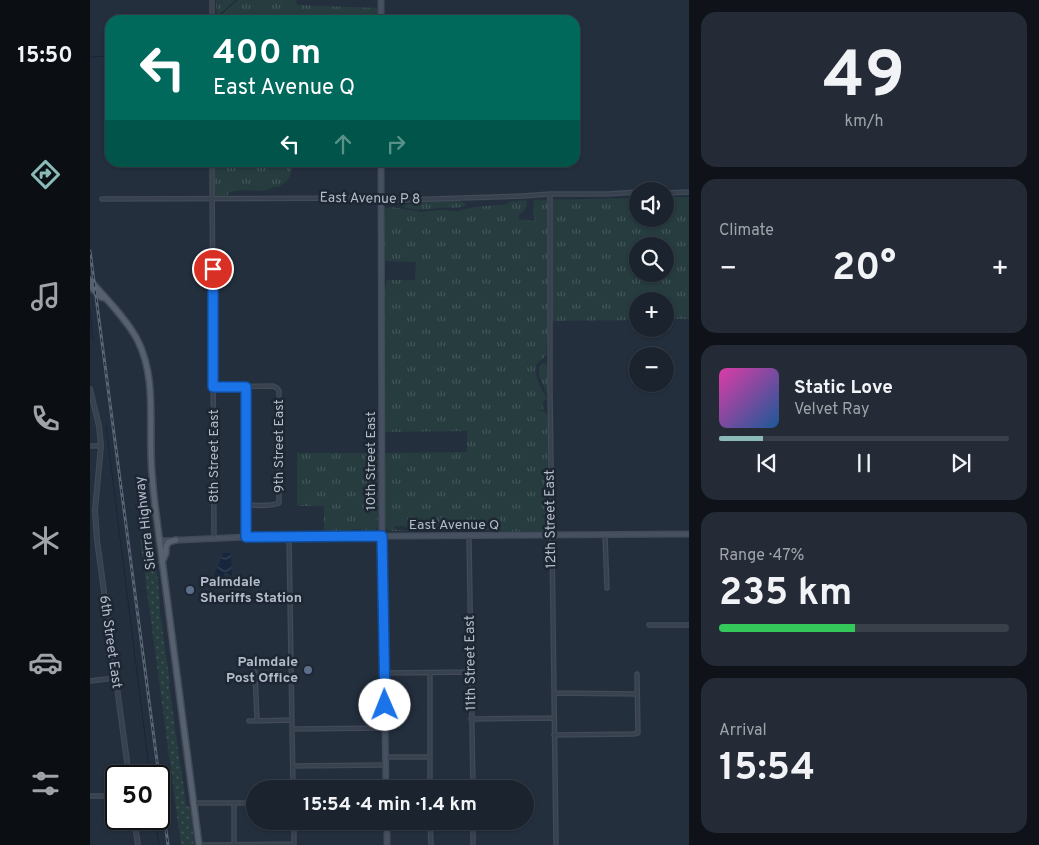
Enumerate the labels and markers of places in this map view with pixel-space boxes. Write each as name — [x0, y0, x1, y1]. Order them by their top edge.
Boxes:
pin — [192, 248, 234, 290]
place label: Palmdale Sheriffs Station — [200, 574, 302, 607]
marker: Palmdale Sheriffs Station — [184, 584, 196, 596]
place label: Palmdale Post Office — [226, 654, 298, 687]
marker: Palmdale Post Office — [302, 664, 314, 676]

